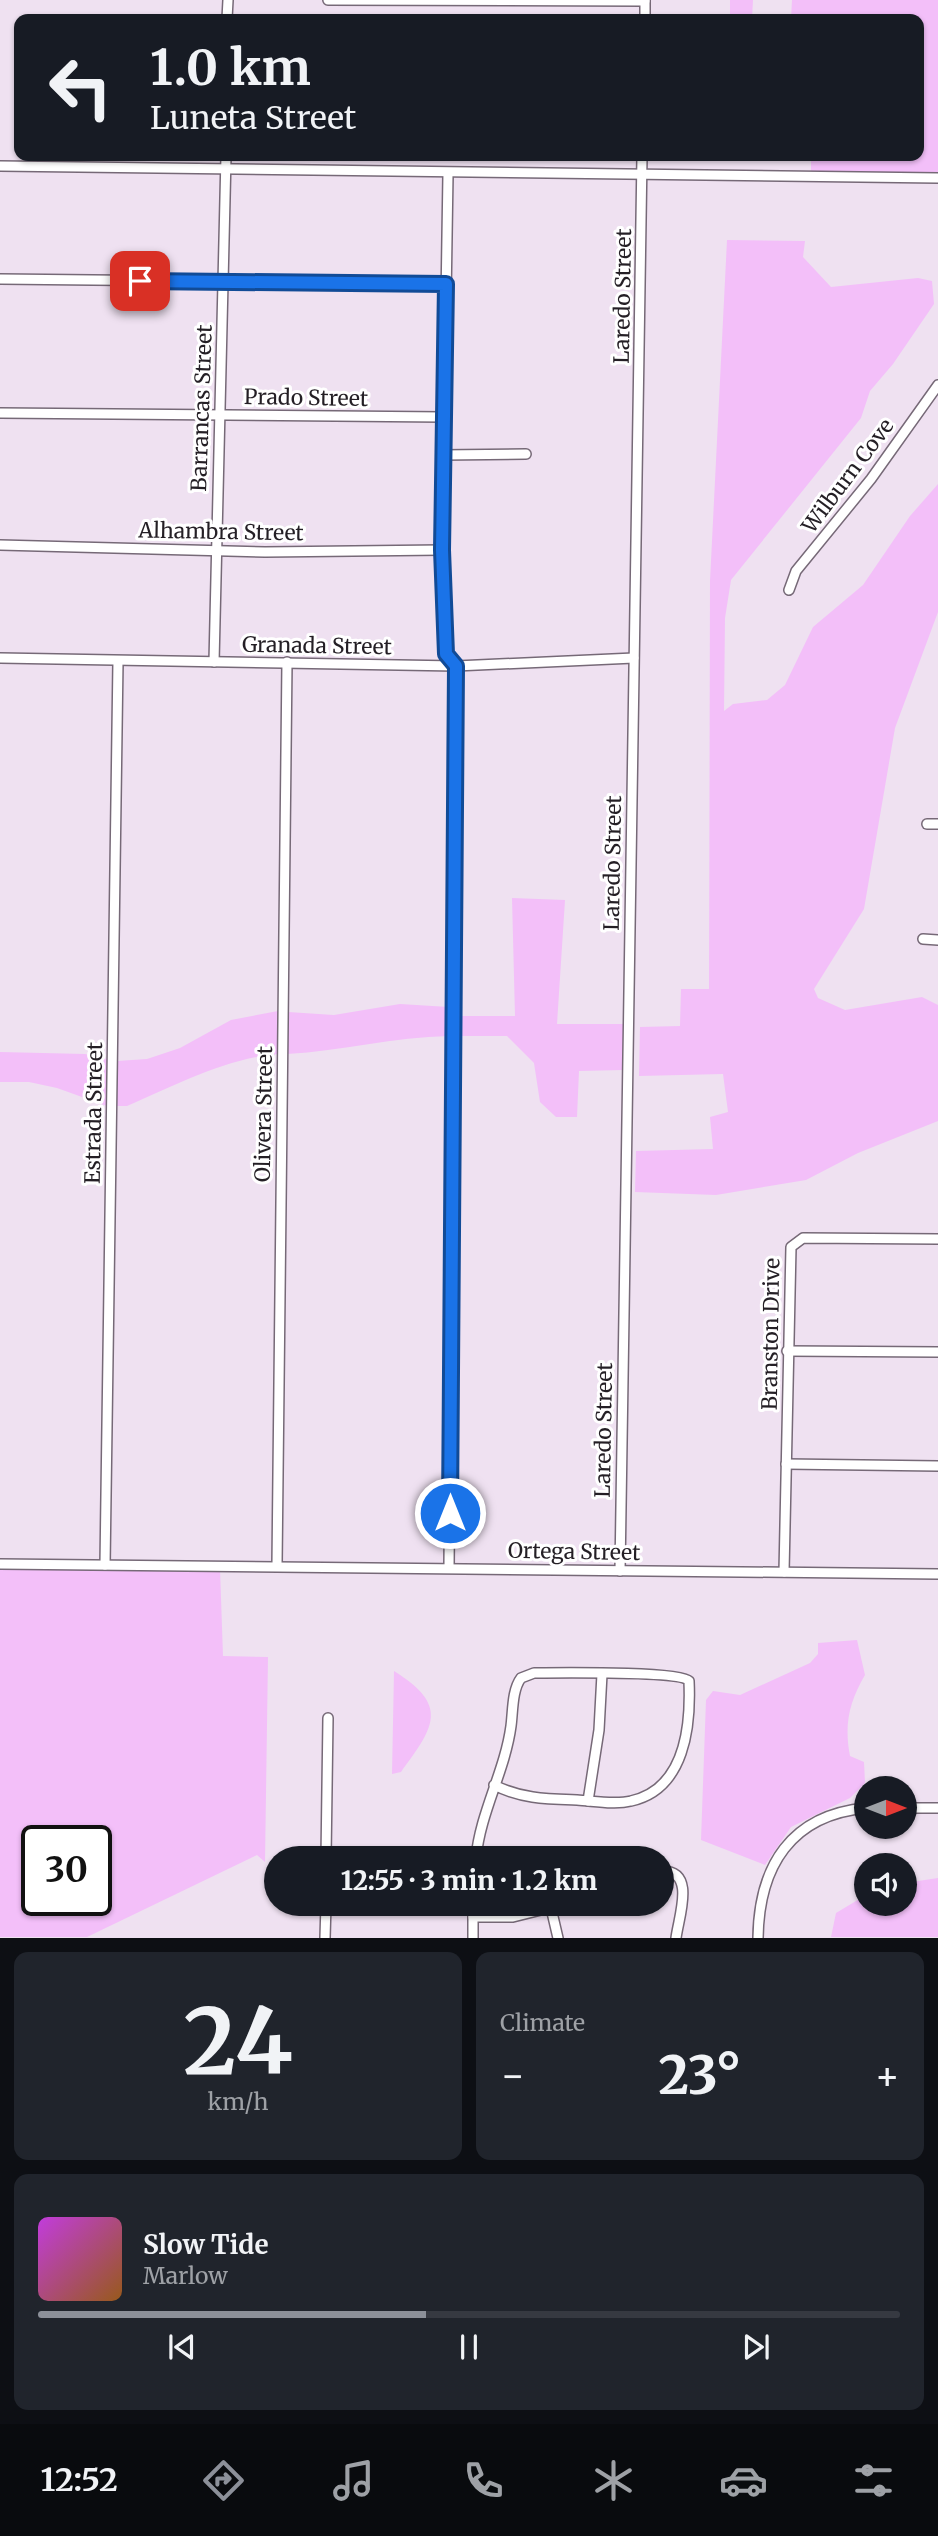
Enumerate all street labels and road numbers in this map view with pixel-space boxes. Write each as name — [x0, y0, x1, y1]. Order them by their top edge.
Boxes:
street label: Laredo Street — [608, 228, 637, 364]
street label: Barrancas Street — [185, 324, 218, 492]
street label: Prado Street — [244, 383, 368, 412]
street label: Wilburn Cove — [795, 413, 899, 539]
street label: Alhambra Street — [137, 517, 304, 546]
street label: Granada Street — [242, 631, 392, 660]
street label: Laredo Street — [598, 795, 627, 931]
street label: Estrada Street — [79, 1042, 108, 1184]
street label: Olivera Street — [249, 1046, 278, 1182]
street label: Branston Drive — [756, 1258, 785, 1410]
street label: Laredo Street — [589, 1362, 618, 1498]
street label: Ortega Street — [508, 1537, 640, 1566]

